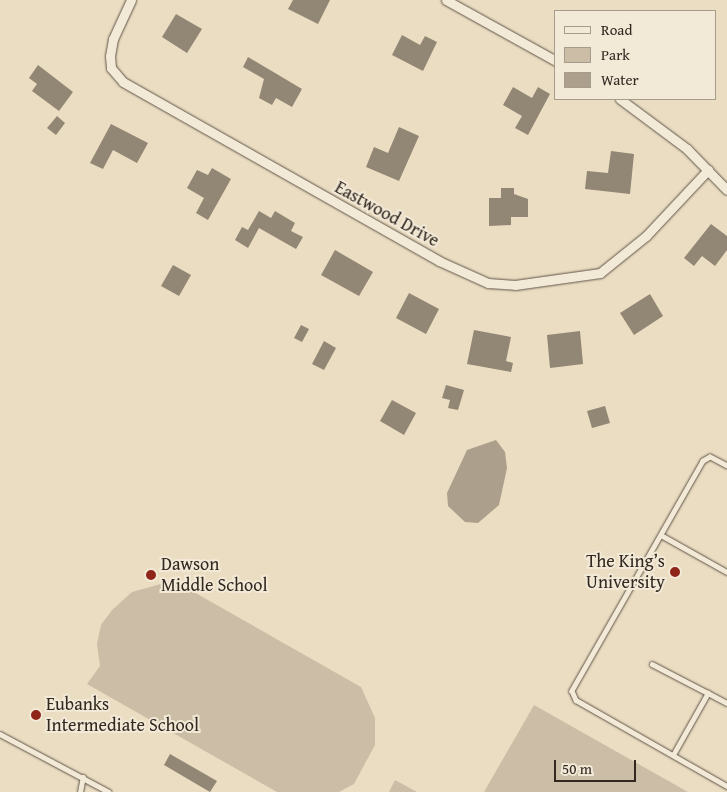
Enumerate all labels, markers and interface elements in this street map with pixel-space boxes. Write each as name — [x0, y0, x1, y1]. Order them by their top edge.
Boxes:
legend — [554, 10, 717, 100]
text: Road — [601, 19, 632, 40]
text: Park — [601, 44, 630, 65]
text: Water — [601, 69, 639, 90]
street label: Eastwood Drive — [331, 176, 443, 252]
place label: The King’s University — [586, 551, 665, 594]
place label: Dawson Middle School — [161, 554, 268, 596]
marker: The King’s University — [669, 566, 681, 578]
marker: Dawson Middle School — [145, 569, 157, 581]
place label: Eubanks Intermediate School — [46, 694, 199, 736]
marker: Eubanks Intermediate School — [30, 709, 42, 721]
scale bar — [557, 750, 640, 782]
text: 50 m — [562, 758, 592, 779]

